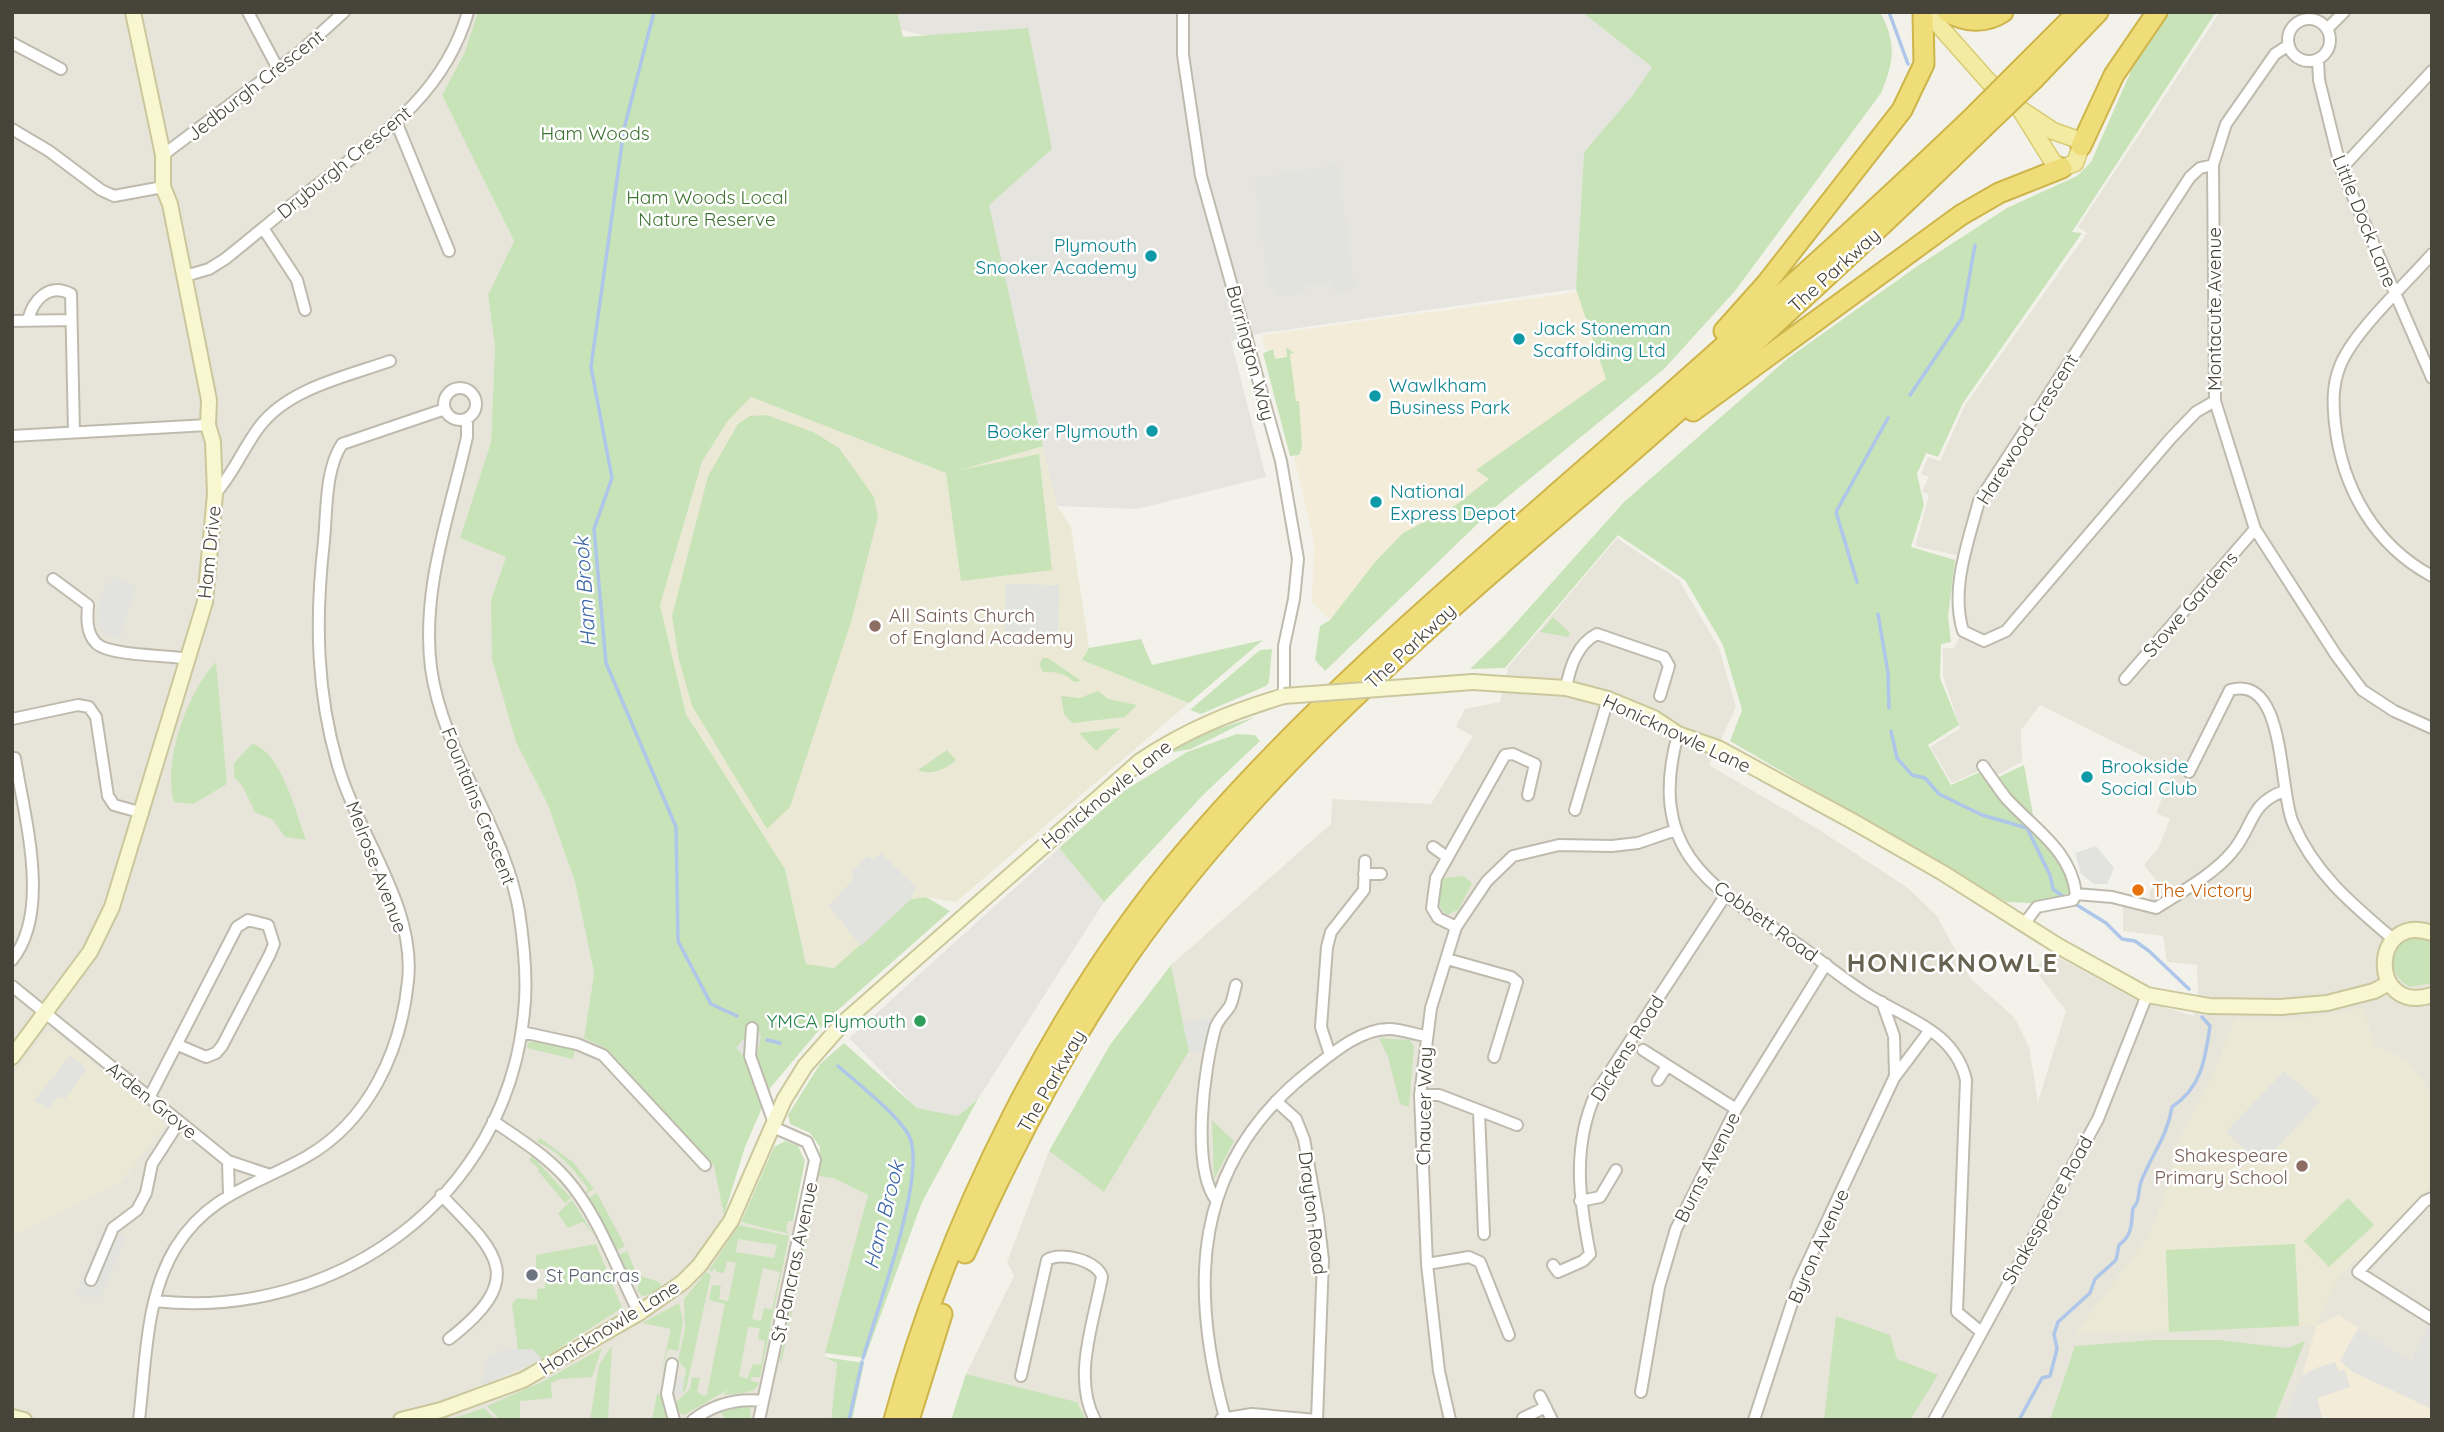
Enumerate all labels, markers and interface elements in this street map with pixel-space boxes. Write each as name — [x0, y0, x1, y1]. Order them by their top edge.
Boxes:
street label: Jedburgh Crescent — [182, 24, 328, 146]
street label: Dryburgh Crescent — [272, 100, 416, 224]
park label: Ham Woods — [540, 121, 650, 145]
street label: Little Dock Lane — [2327, 151, 2403, 291]
park label: Ham Woods Local Nature Reserve — [626, 185, 788, 231]
street label: The Parkway — [1783, 223, 1885, 317]
street label: Montacute Avenue — [2202, 227, 2226, 391]
place label: Plymouth Snooker Academy — [975, 233, 1137, 279]
marker: Plymouth Snooker Academy — [1143, 248, 1159, 264]
street label: Burrington Way — [1221, 283, 1281, 423]
place label: Jack Stoneman Scaffolding Ltd — [1533, 316, 1671, 362]
marker: Jack Stoneman Scaffolding Ltd — [1511, 331, 1527, 347]
street label: Harewood Crescent — [1971, 349, 2083, 509]
place label: Wawlkham Business Park — [1389, 373, 1510, 419]
marker: Wawlkham Business Park — [1367, 388, 1383, 404]
place label: Booker Plymouth — [987, 419, 1138, 443]
marker: Booker Plymouth — [1144, 423, 1160, 439]
place label: National Express Depot — [1390, 479, 1516, 525]
marker: National Express Depot — [1368, 494, 1384, 510]
street label: Ham Drive — [192, 504, 226, 600]
water label: Ham Brook — [567, 534, 601, 648]
street label: Stowe Gardens — [2137, 546, 2243, 662]
street label: The Parkway — [1360, 598, 1460, 694]
place label: All Saints Church of England Academy — [889, 603, 1074, 649]
marker: All Saints Church of England Academy — [867, 618, 883, 634]
street label: Honicknowle Lane — [1599, 688, 1755, 778]
street label: Fountains Crescent — [436, 724, 522, 888]
street label: Honicknowle Lane — [1036, 734, 1176, 854]
place label: Brookside Social Club — [2101, 754, 2197, 800]
marker: Brookside Social Club — [2079, 769, 2095, 785]
street label: Melrose Avenue — [341, 798, 413, 936]
street label: Cobbett Road — [1709, 875, 1823, 967]
place label: The Victory — [2152, 878, 2253, 902]
marker: The Victory — [2130, 882, 2146, 898]
district label: HONICKNOWLE — [1847, 946, 2059, 979]
street label: Dickens Road — [1585, 991, 1669, 1105]
place label: YMCA Plymouth — [767, 1009, 906, 1033]
marker: YMCA Plymouth — [912, 1013, 928, 1029]
street label: The Parkway — [1012, 1025, 1090, 1137]
street label: Chaucer Way — [1411, 1046, 1437, 1166]
street label: Arden Grove — [102, 1056, 202, 1144]
street label: Burns Avenue — [1669, 1108, 1745, 1226]
street label: Shakespeare Road — [1996, 1132, 2098, 1288]
place label: Shakespeare Primary School — [2155, 1143, 2288, 1189]
street label: Drayton Road — [1294, 1150, 1332, 1276]
water label: Ham Brook — [857, 1156, 909, 1272]
marker: Shakespeare Primary School — [2294, 1158, 2310, 1174]
street label: St Pancras Avenue — [765, 1180, 823, 1344]
street label: Byron Avenue — [1782, 1185, 1854, 1307]
place label: St Pancras — [546, 1263, 639, 1287]
marker: St Pancras — [524, 1267, 540, 1283]
street label: Honicknowle Lane — [535, 1274, 683, 1380]

